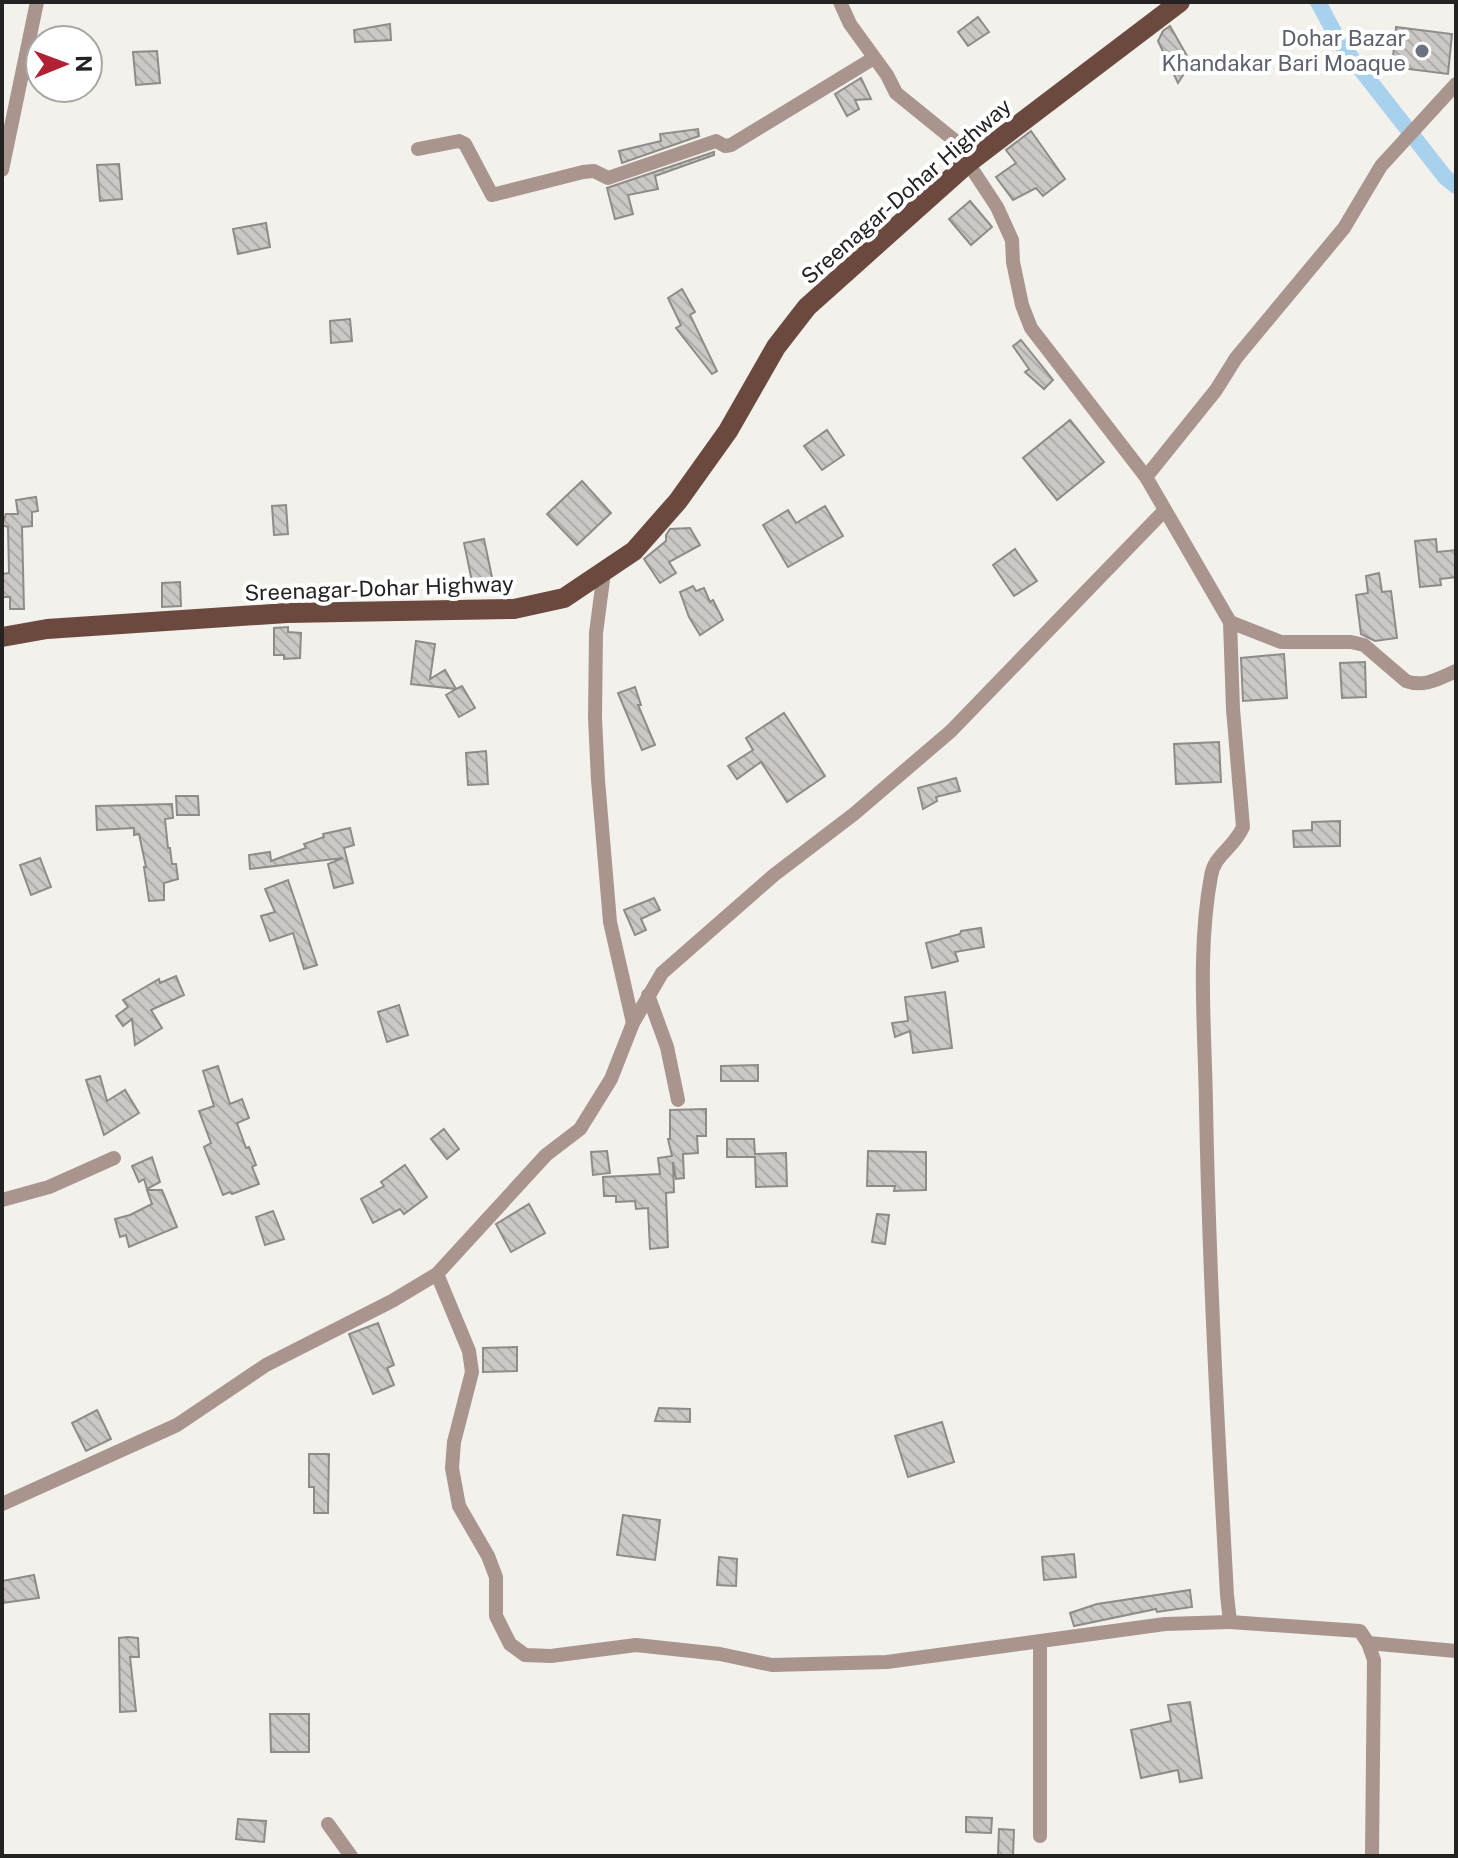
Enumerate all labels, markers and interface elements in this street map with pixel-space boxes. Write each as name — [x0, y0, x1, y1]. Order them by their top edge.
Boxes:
north arrow — [24, 24, 104, 104]
place label: Dohar Bazar Khandakar Bari Moaque — [1162, 25, 1406, 76]
marker: Dohar Bazar Khandakar Bari Moaque — [1413, 42, 1431, 60]
text: N — [71, 55, 97, 72]
street label: Sreenagar-Dohar Highway — [796, 93, 1016, 289]
street label: Sreenagar-Dohar Highway — [244, 570, 514, 606]

